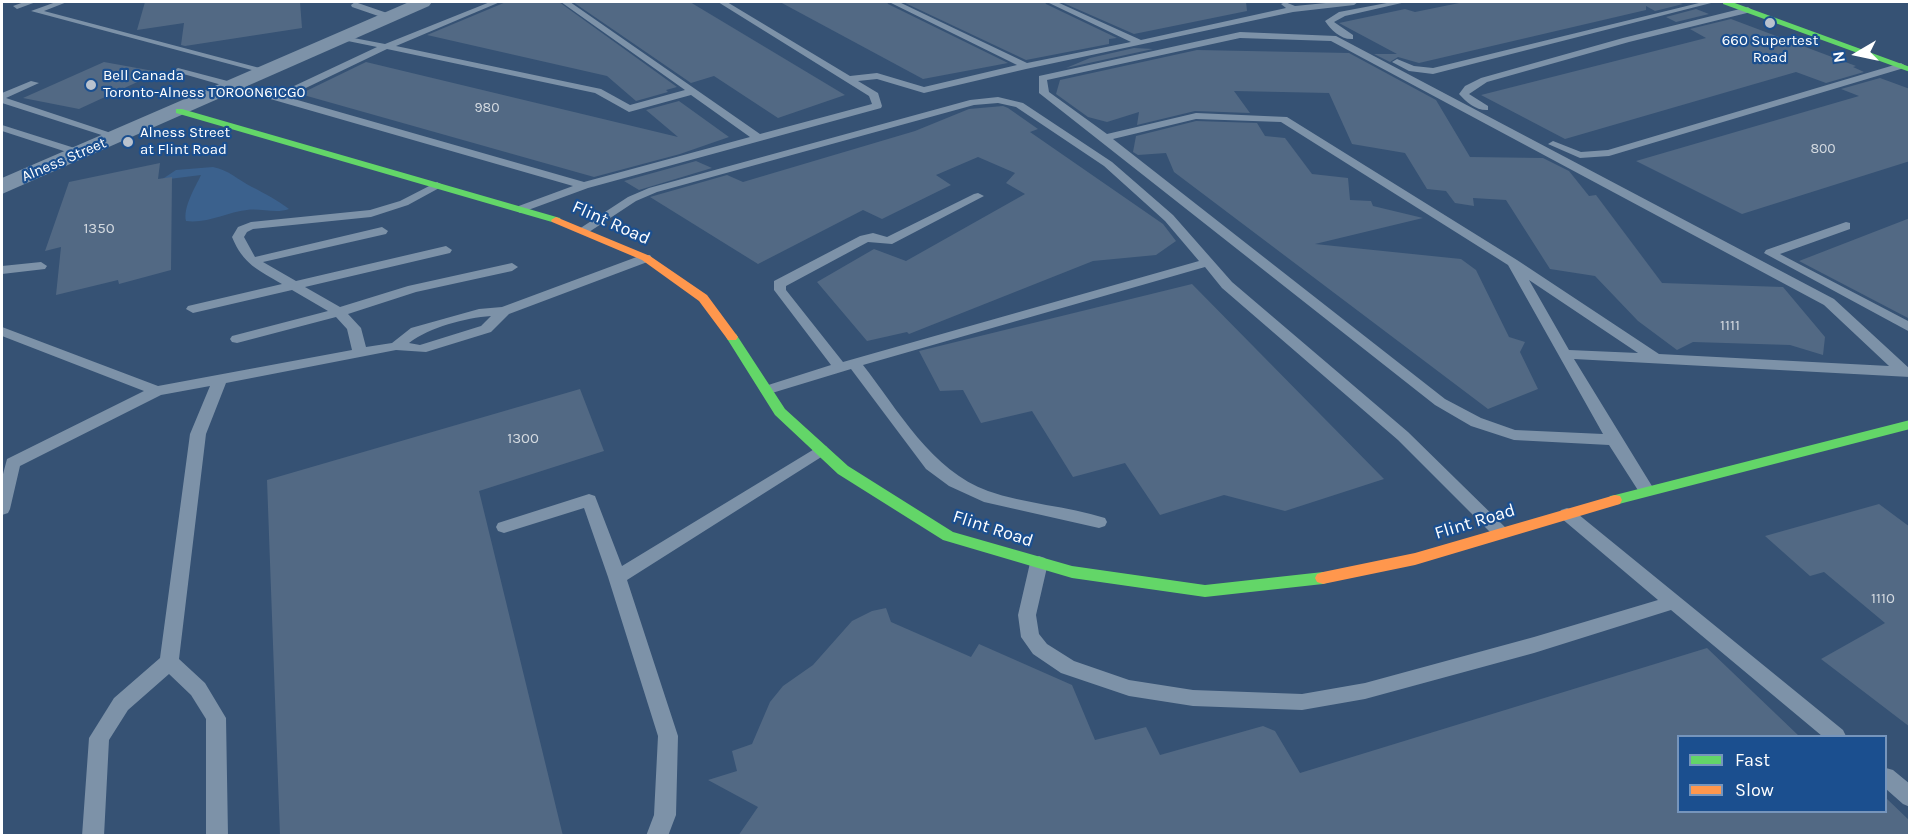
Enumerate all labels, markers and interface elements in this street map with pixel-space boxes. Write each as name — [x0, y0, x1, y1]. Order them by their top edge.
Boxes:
marker: 660 Supertest Road — [1763, 16, 1777, 30]
north arrow — [1827, 24, 1887, 84]
place label: 660 Supertest Road — [1722, 32, 1818, 67]
text: N — [1828, 50, 1849, 64]
place label: Bell Canada Toronto-Alness TOROON61CG0 — [103, 67, 305, 102]
marker: Bell Canada Toronto-Alness TOROON61CG0 — [84, 78, 98, 92]
house number: 980 — [474, 100, 500, 116]
place label: Alness Street at Flint Road — [140, 124, 230, 159]
street label: Alness Street — [19, 134, 109, 186]
marker: Alness Street at Flint Road — [121, 135, 135, 149]
house number: 800 — [1810, 141, 1836, 157]
street label: Flint Road — [569, 196, 653, 250]
house number: 1350 — [83, 220, 115, 238]
house number: 1111 — [1720, 317, 1740, 335]
house number: 1300 — [507, 430, 539, 448]
street label: Flint Road — [1432, 500, 1518, 544]
street label: Flint Road — [950, 506, 1036, 552]
house number: 1110 — [1871, 590, 1895, 608]
legend — [1677, 735, 1887, 813]
text: Fast — [1735, 749, 1770, 771]
text: Slow — [1735, 779, 1774, 801]

